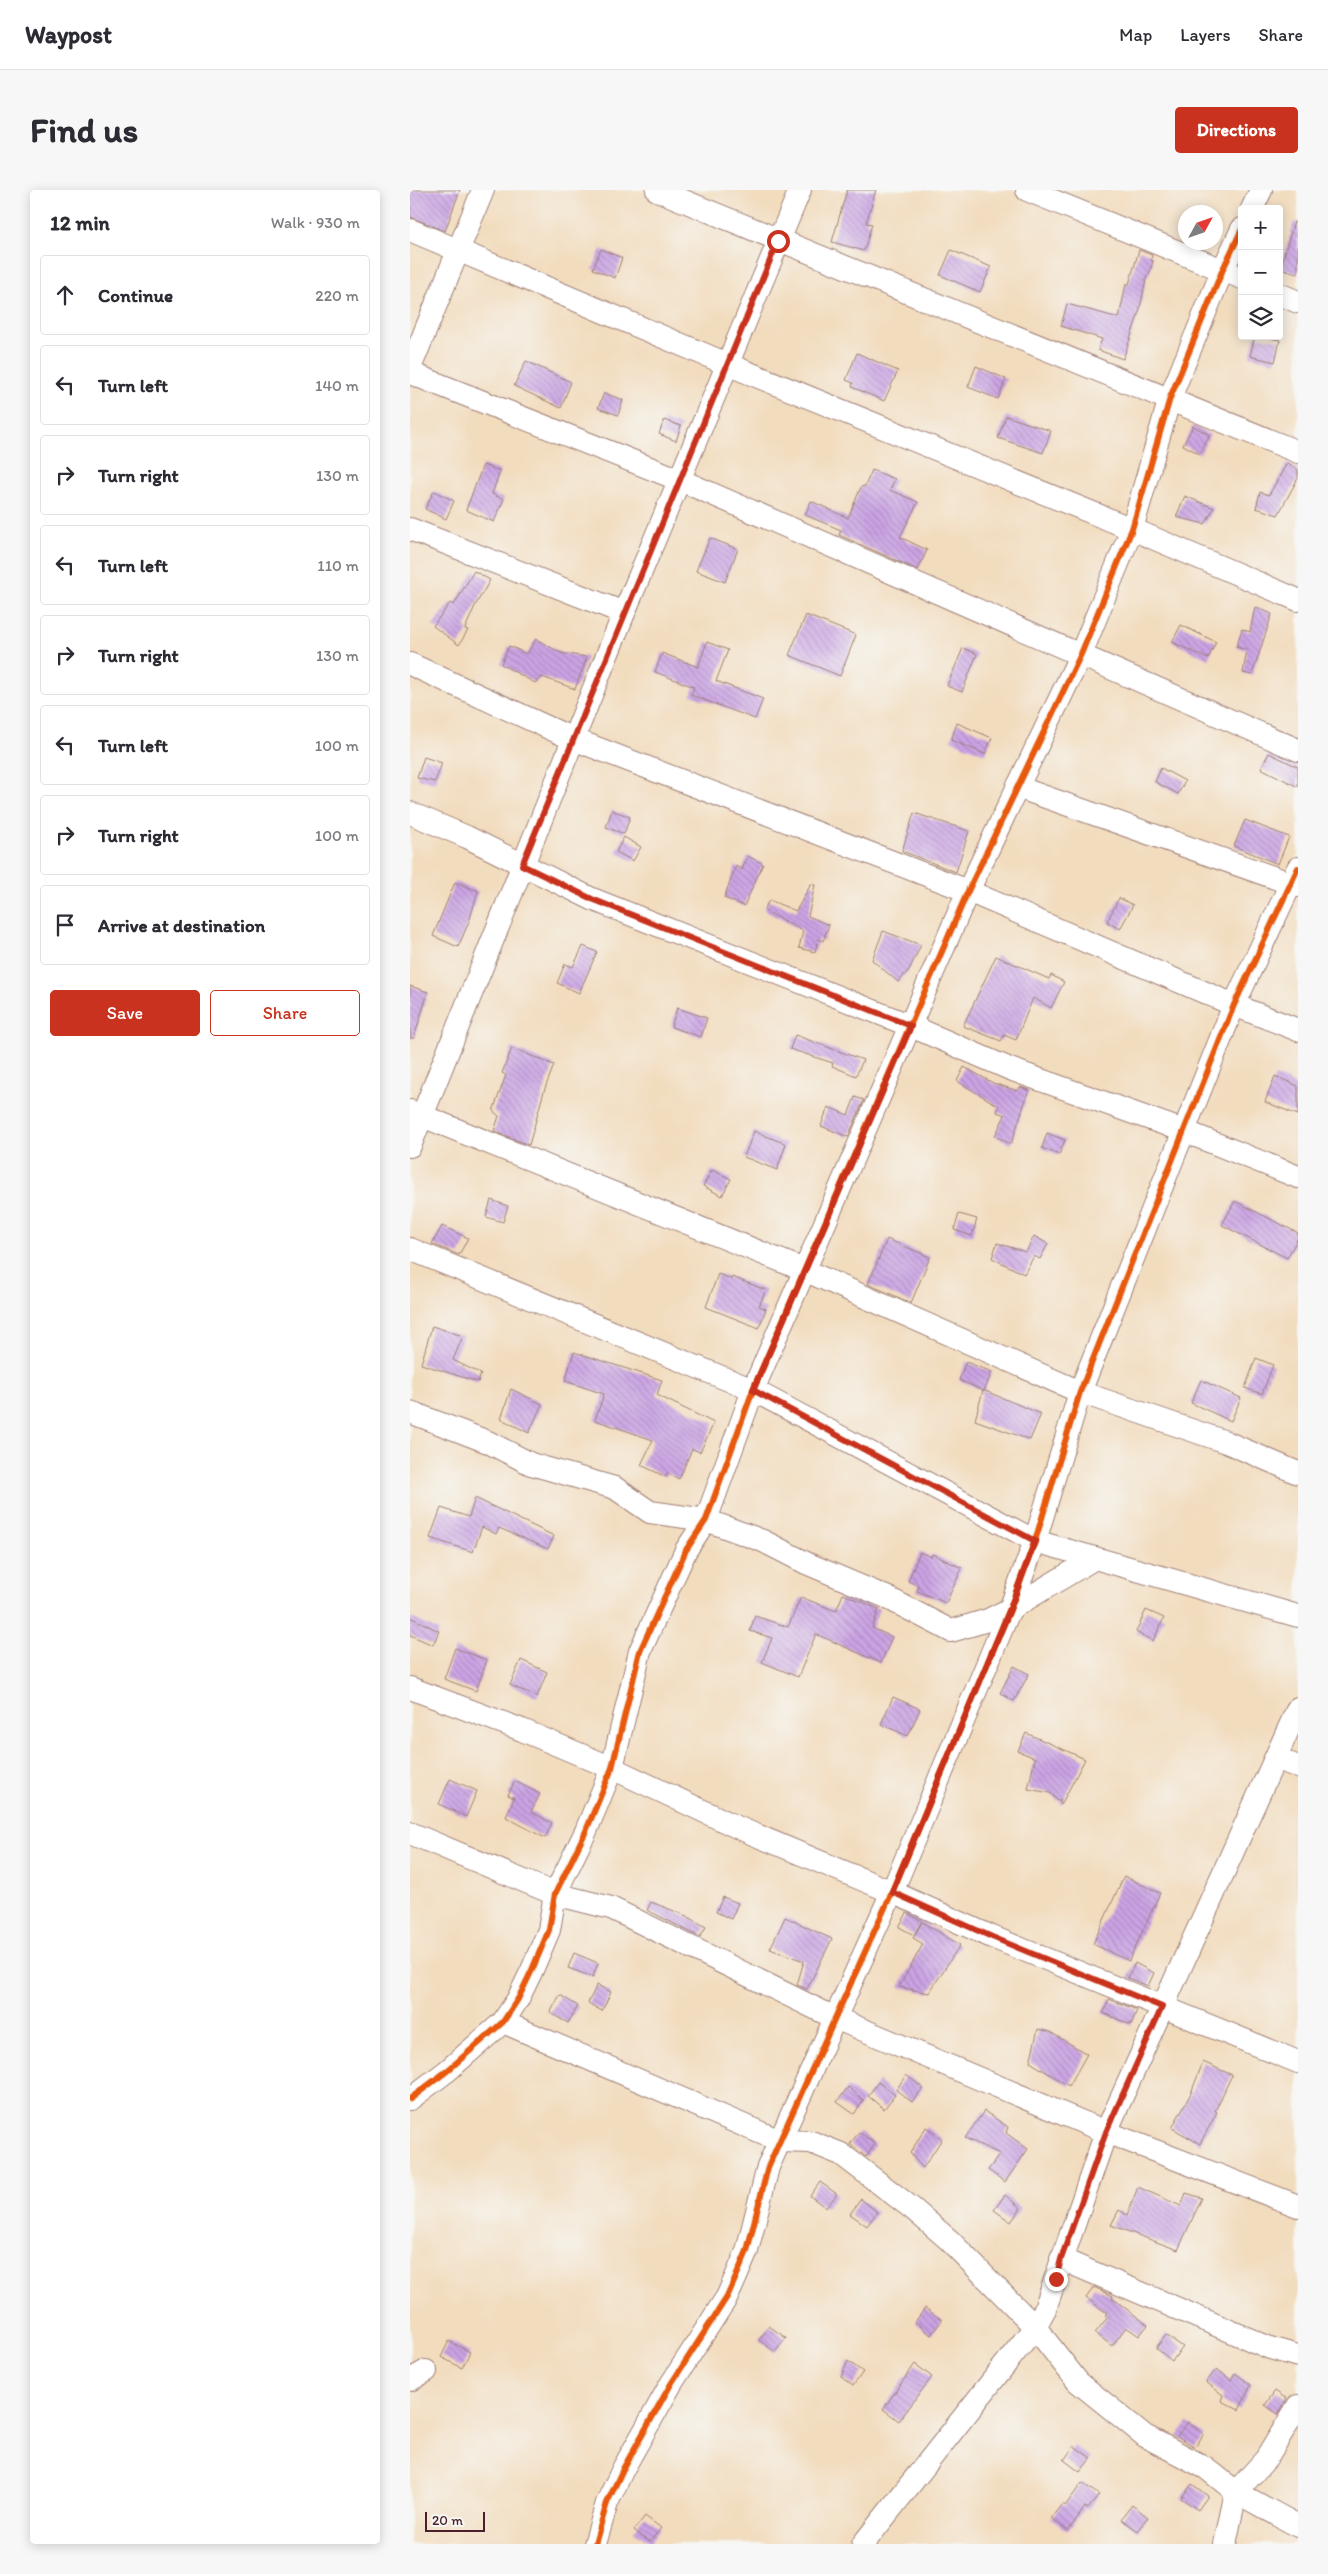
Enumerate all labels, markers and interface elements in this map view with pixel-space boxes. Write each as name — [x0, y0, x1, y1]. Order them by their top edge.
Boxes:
text: Waypost — [25, 20, 112, 49]
text: Map — [1119, 24, 1152, 46]
text: Layers — [1180, 24, 1230, 46]
text: Share — [1258, 24, 1303, 46]
button: Directions — [1175, 107, 1298, 153]
text: Find us — [30, 109, 138, 151]
north arrow — [1178, 205, 1223, 250]
map controls — [1238, 205, 1283, 340]
button: + — [1238, 205, 1283, 250]
text: 12 min — [50, 210, 110, 235]
text: Walk · 930 m — [271, 213, 360, 232]
route start — [767, 230, 790, 253]
button: − — [1238, 250, 1283, 295]
icon: ahead — [51, 281, 79, 309]
text: Continue — [98, 284, 173, 307]
text: 220 m — [315, 286, 359, 305]
button: layers — [1238, 295, 1283, 340]
icon: left — [51, 371, 79, 399]
text: Turn left — [98, 374, 168, 397]
text: 140 m — [315, 376, 359, 395]
icon: right — [51, 461, 79, 489]
text: Turn right — [98, 464, 179, 487]
text: 130 m — [316, 466, 359, 485]
icon: left — [51, 551, 79, 579]
text: Turn left — [98, 554, 168, 577]
text: 110 m — [317, 556, 359, 575]
icon: right — [51, 641, 79, 669]
text: Turn right — [98, 644, 179, 667]
text: 130 m — [316, 646, 359, 665]
icon: left — [51, 731, 79, 759]
text: Turn left — [98, 734, 168, 757]
text: 100 m — [315, 736, 359, 755]
icon: right — [51, 821, 79, 849]
text: Turn right — [98, 824, 179, 847]
text: 100 m — [315, 826, 359, 845]
icon: arrive — [51, 911, 79, 939]
text: Arrive at destination — [98, 914, 265, 937]
button: Save — [50, 990, 200, 1036]
button: Share — [210, 990, 360, 1036]
route end — [1045, 2268, 1068, 2291]
scale bar — [425, 2509, 485, 2532]
text: 20 m — [432, 2512, 463, 2529]

